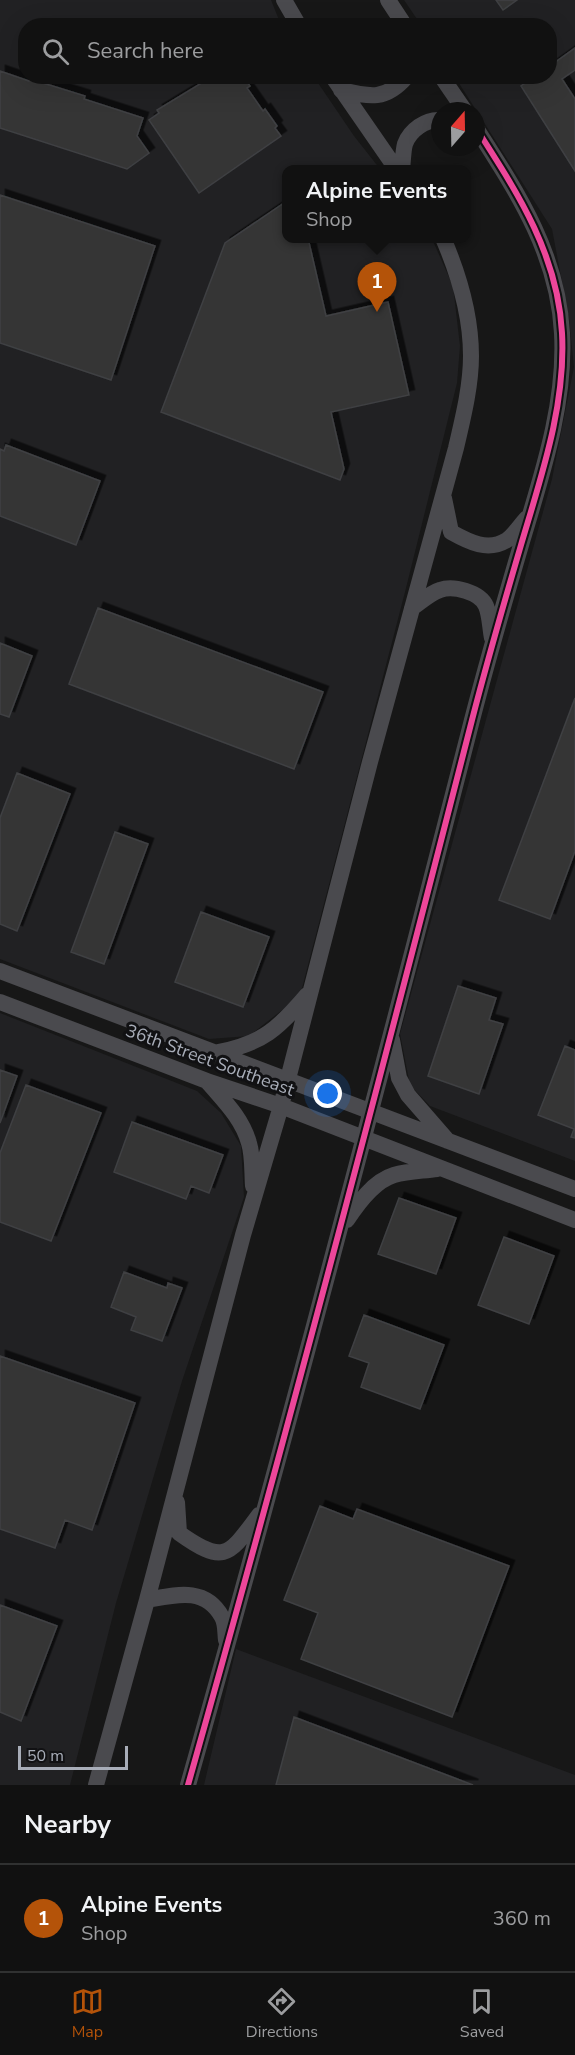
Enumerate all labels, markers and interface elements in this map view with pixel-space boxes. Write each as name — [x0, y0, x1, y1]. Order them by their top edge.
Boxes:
search box — [18, 18, 557, 84]
icon: search — [39, 35, 72, 68]
text: Search here — [87, 36, 204, 66]
north arrow — [431, 102, 485, 156]
popup — [282, 165, 471, 243]
text: Alpine Events — [306, 176, 447, 206]
text: Shop — [306, 206, 352, 233]
pin: 1 — [358, 262, 397, 312]
street label: 36th Street Southeast — [122, 1018, 298, 1102]
your location — [313, 1079, 342, 1108]
scale bar — [18, 1743, 128, 1770]
text: 50 m — [27, 1745, 64, 1767]
text: Nearby — [24, 1807, 111, 1842]
text: Alpine Events — [81, 1890, 222, 1920]
text: 1 — [38, 1905, 50, 1932]
text: 360 m — [493, 1905, 551, 1932]
text: Shop — [81, 1920, 127, 1947]
tab: Map — [71, 1985, 104, 2043]
tab: Directions — [246, 1985, 318, 2043]
tab: Saved — [460, 1985, 504, 2043]

